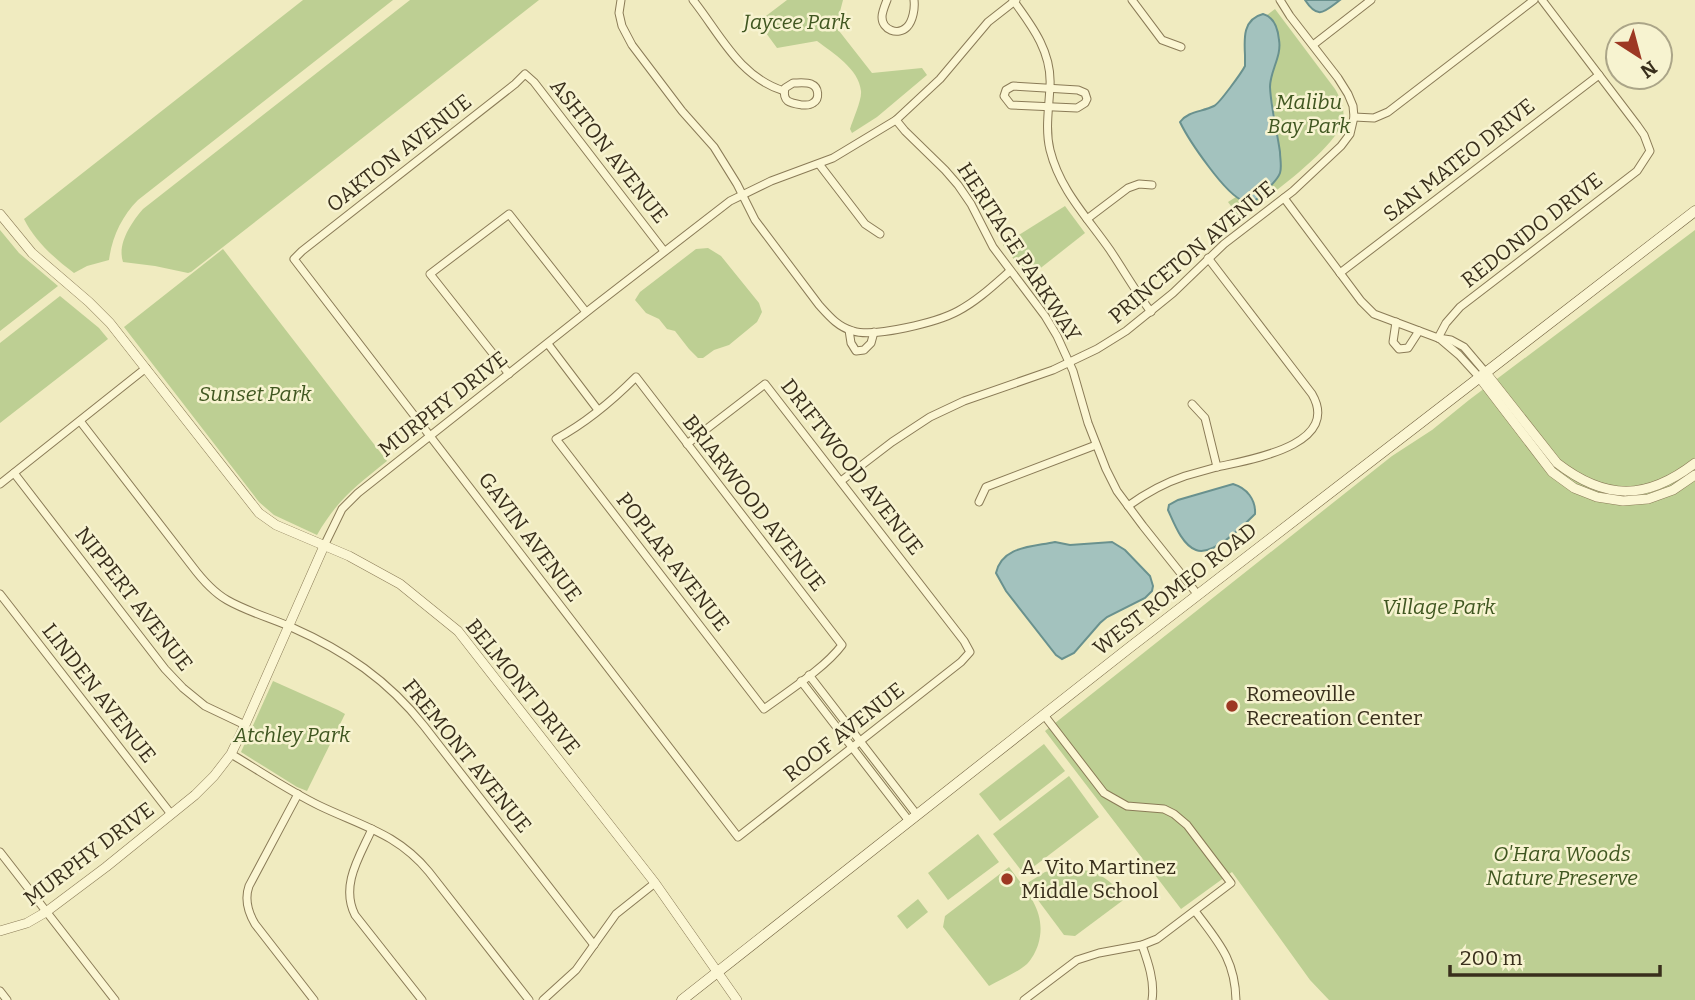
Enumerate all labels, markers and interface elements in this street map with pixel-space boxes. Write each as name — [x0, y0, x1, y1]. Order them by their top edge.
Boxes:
park label: Jaycee Park — [741, 9, 851, 35]
north arrow — [1604, 21, 1674, 91]
text: N — [1636, 56, 1661, 83]
street label: ASHTON AVENUE — [545, 74, 673, 228]
street label: OAKTON AVENUE — [321, 88, 477, 218]
park label: Malibu Bay Park — [1267, 89, 1351, 139]
street label: SAN MATEO DRIVE — [1378, 93, 1540, 227]
street label: HERITAGE PARKWAY — [951, 158, 1087, 347]
street label: REDONDO DRIVE — [1456, 167, 1608, 293]
street label: PRINCETON AVENUE — [1104, 175, 1280, 329]
street label: MURPHY DRIVE — [373, 346, 513, 462]
street label: DRIFTWOOD AVENUE — [775, 374, 929, 560]
park label: Sunset Park — [198, 381, 312, 407]
street label: BRIARWOOD AVENUE — [677, 410, 831, 596]
street label: GAVIN AVENUE — [473, 467, 587, 607]
street label: POPLAR AVENUE — [611, 488, 735, 636]
street label: WEST ROMEO ROAD — [1088, 517, 1262, 661]
street label: NIPPERT AVENUE — [70, 522, 198, 676]
park label: Village Park — [1382, 594, 1496, 620]
street label: BELMONT DRIVE — [460, 614, 586, 760]
street label: LINDEN AVENUE — [37, 618, 161, 768]
street label: FREMONT AVENUE — [397, 674, 537, 838]
street label: ROOF AVENUE — [779, 677, 909, 787]
place label: Romeoville Recreation Center — [1246, 681, 1422, 731]
marker: Romeoville Recreation Center — [1224, 698, 1240, 714]
park label: Atchley Park — [233, 722, 351, 748]
street label: MURPHY DRIVE — [19, 796, 159, 912]
park label: O'Hara Woods Nature Preserve — [1486, 841, 1638, 891]
place label: A. Vito Martinez Middle School — [1021, 854, 1176, 904]
marker: A. Vito Martinez Middle School — [999, 871, 1015, 887]
scale bar — [1450, 934, 1660, 978]
text: 200 m — [1460, 945, 1523, 971]

